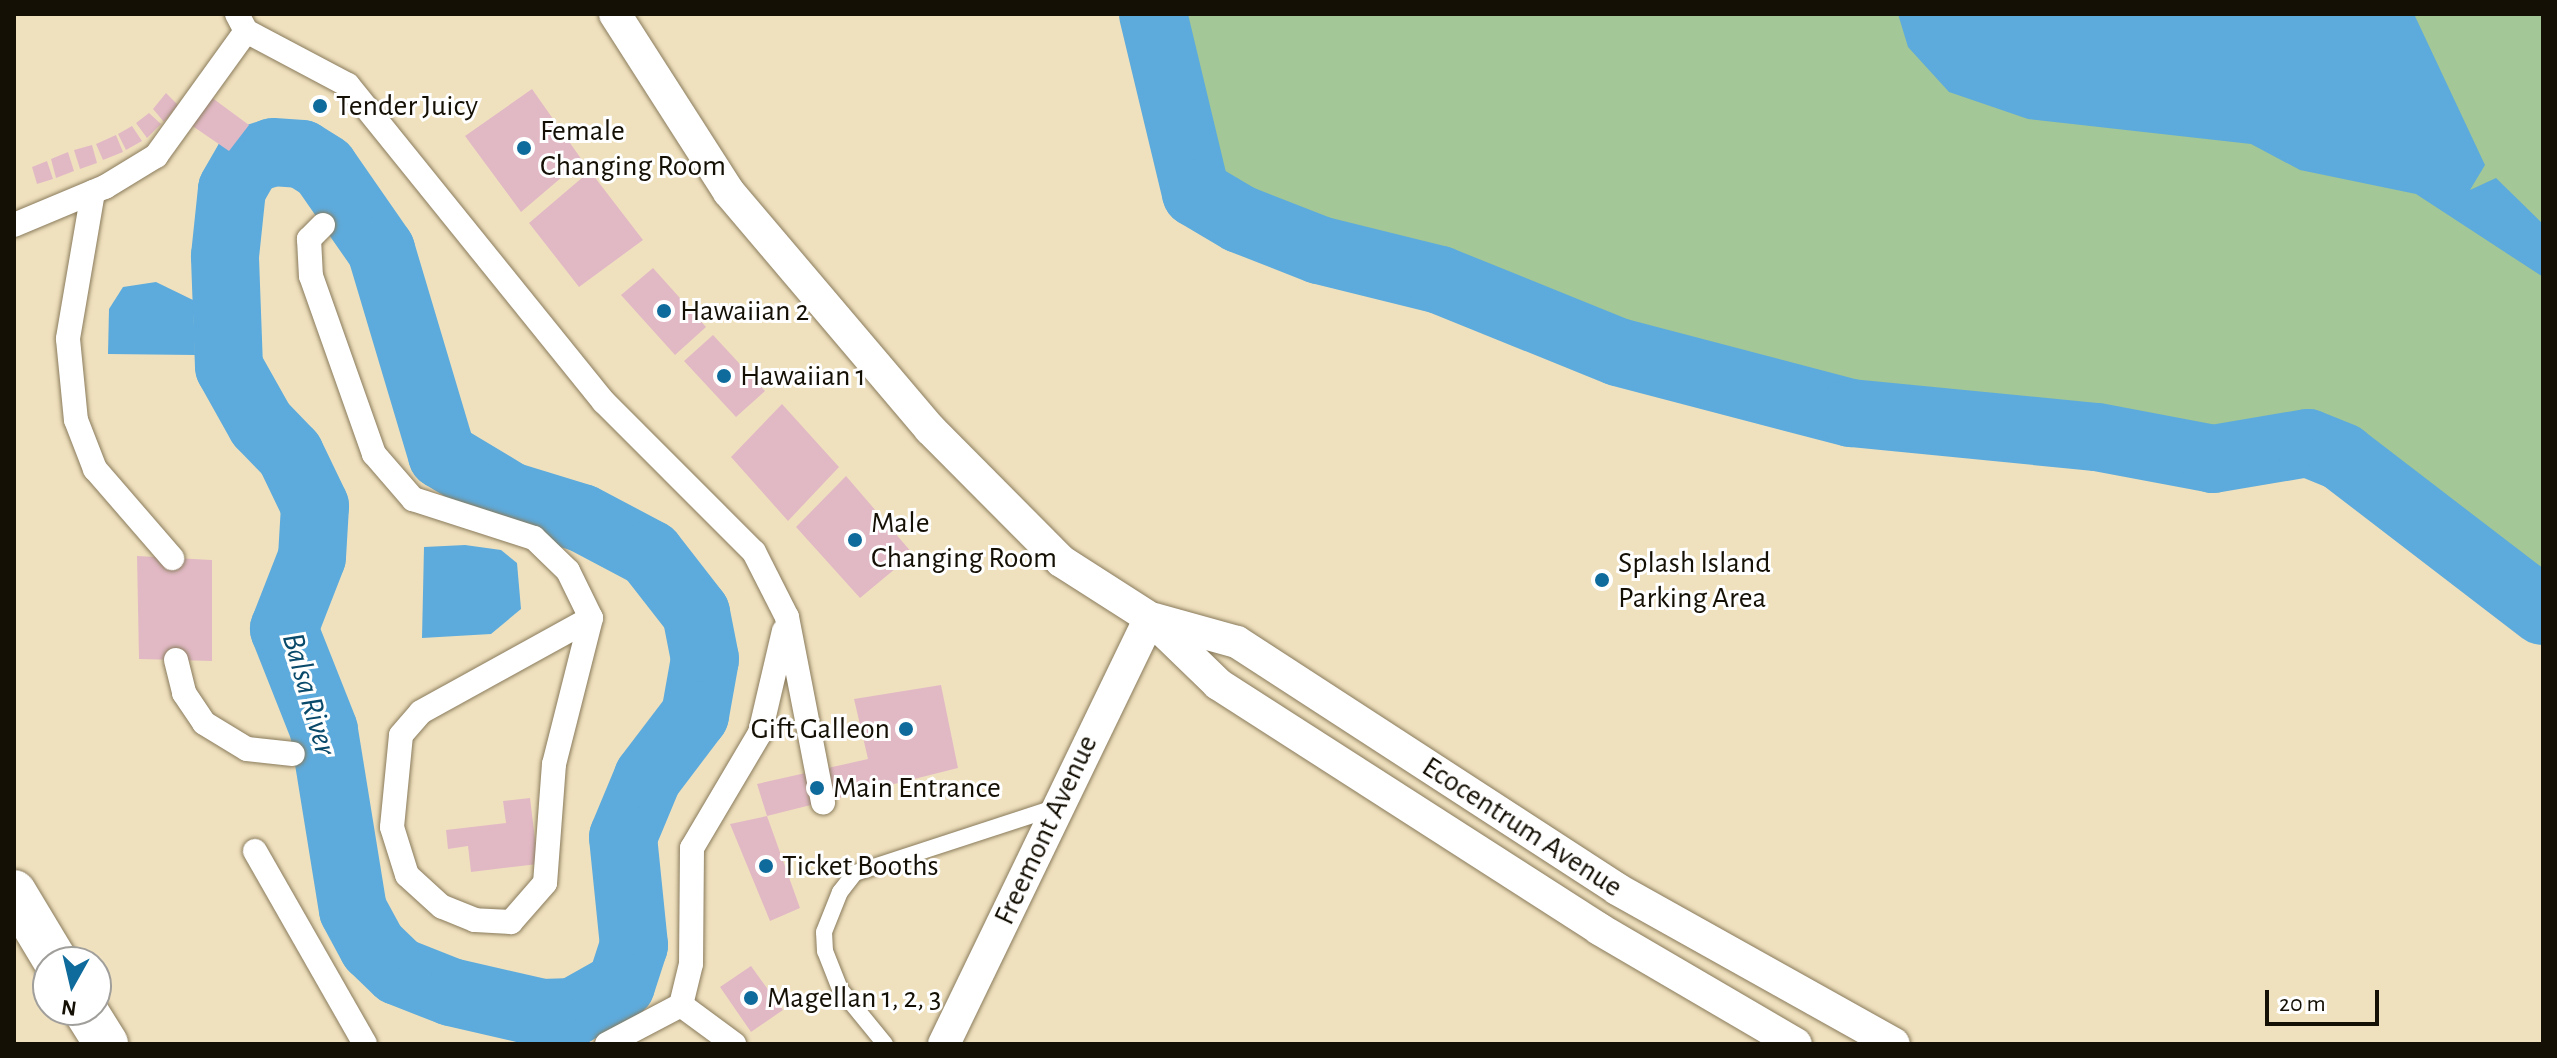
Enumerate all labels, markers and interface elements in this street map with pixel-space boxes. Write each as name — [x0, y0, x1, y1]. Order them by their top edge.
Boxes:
place label: Tender Juicy — [336, 88, 478, 124]
marker: Tender Juicy — [311, 97, 329, 115]
place label: Female Changing Room — [540, 113, 726, 184]
marker: Female Changing Room — [515, 139, 533, 157]
place label: Hawaiian 2 — [680, 293, 809, 329]
marker: Hawaiian 2 — [655, 302, 673, 320]
place label: Hawaiian 1 — [740, 358, 866, 394]
marker: Hawaiian 1 — [715, 367, 733, 385]
place label: Male Changing Room — [871, 505, 1057, 576]
marker: Male Changing Room — [846, 531, 864, 549]
place label: Splash Island Parking Area — [1618, 545, 1771, 616]
marker: Splash Island Parking Area — [1593, 571, 1611, 589]
water label: Balsa River — [273, 628, 345, 760]
place label: Gift Galleon — [751, 711, 890, 747]
marker: Gift Galleon — [897, 720, 915, 738]
street label: Freemont Avenue — [986, 729, 1106, 931]
street label: Ecocentrum Avenue — [1415, 749, 1629, 905]
place label: Main Entrance — [833, 770, 1001, 806]
marker: Main Entrance — [808, 779, 826, 797]
place label: Ticket Booths — [782, 848, 939, 884]
marker: Ticket Booths — [757, 857, 775, 875]
north arrow — [32, 946, 112, 1026]
scale bar — [2269, 974, 2383, 1024]
place label: Magellan 1, 2, 3 — [767, 980, 941, 1016]
marker: Magellan 1, 2, 3 — [742, 989, 760, 1007]
text: 20 m — [2279, 992, 2326, 1016]
text: N — [60, 996, 78, 1020]

